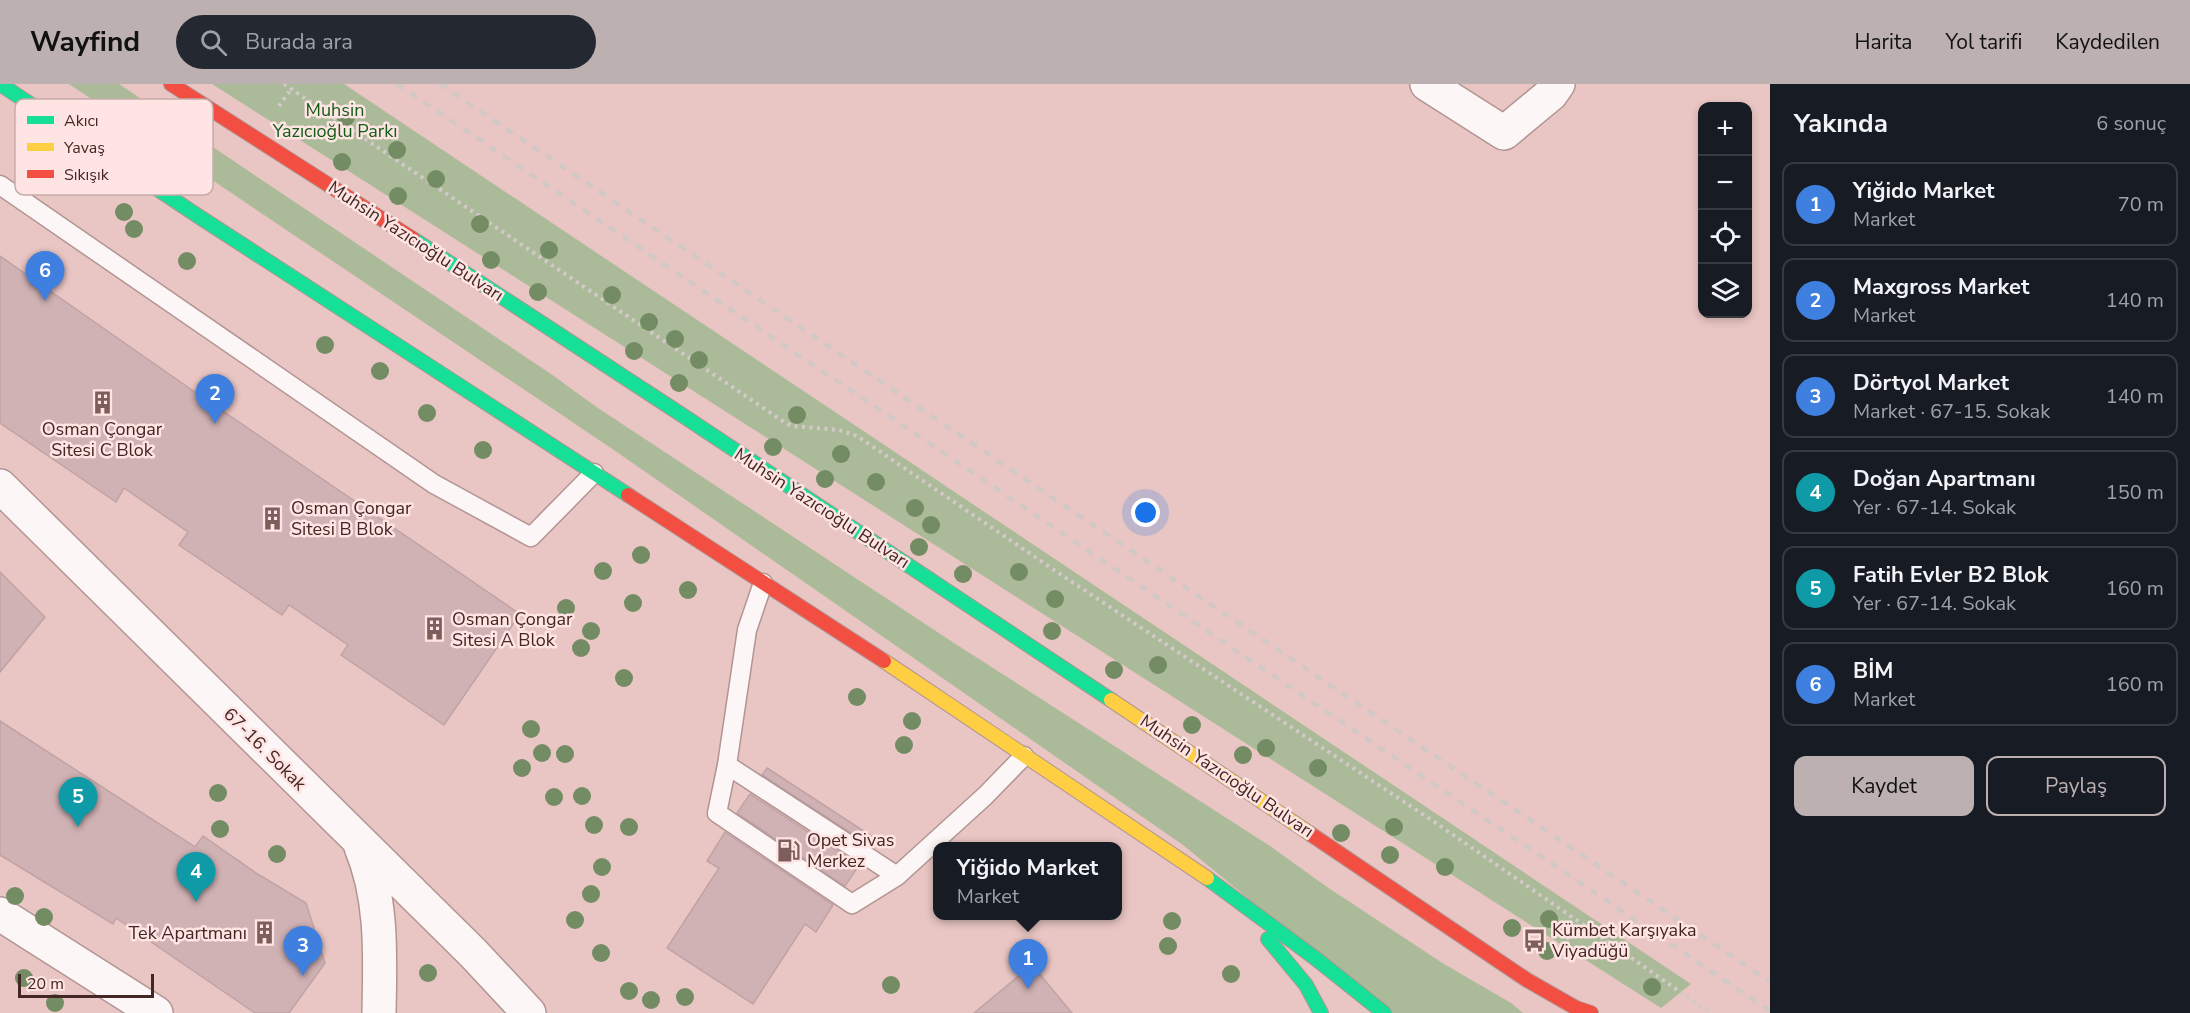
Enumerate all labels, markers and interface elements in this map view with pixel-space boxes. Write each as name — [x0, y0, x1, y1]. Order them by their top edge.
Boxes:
search box — [176, 15, 596, 69]
text: Wayfind — [30, 23, 140, 61]
icon: search — [197, 26, 230, 59]
text: Burada ara — [245, 27, 353, 57]
text: Harita — [1854, 28, 1912, 56]
text: Yol tarifi — [1945, 28, 2022, 56]
text: Kaydedilen — [2055, 28, 2160, 56]
park label: Muhsin Yazıcıoğlu Parkı — [272, 98, 397, 143]
legend — [15, 99, 213, 195]
map controls — [1698, 102, 1752, 318]
button: + — [1698, 102, 1752, 156]
text: Yakında — [1794, 106, 1888, 141]
text: Akıcı — [64, 110, 99, 132]
text: 6 sonuç — [2096, 110, 2166, 137]
text: Yavaş — [63, 137, 105, 159]
button: − — [1698, 156, 1752, 210]
text: Sıkışık — [64, 164, 110, 186]
street label: Muhsin Yazıcıoğlu Bulvarı — [324, 175, 508, 307]
text: Yiğido Market — [1853, 176, 1995, 206]
text: 1 — [1810, 191, 1822, 218]
text: 70 m — [2118, 191, 2164, 218]
text: Market — [1853, 206, 1915, 233]
button: locate — [1698, 210, 1752, 264]
pin: 6 — [26, 252, 64, 301]
button: layers — [1698, 264, 1752, 318]
text: Maxgross Market — [1853, 272, 2029, 302]
text: 2 — [1810, 287, 1822, 314]
text: 140 m — [2106, 287, 2164, 314]
text: Market — [1853, 302, 1915, 329]
text: Dörtyol Market — [1853, 368, 2009, 398]
pin: 2 — [196, 374, 234, 424]
text: 3 — [1810, 383, 1822, 410]
text: 140 m — [2106, 383, 2164, 410]
building icon: Osman Çongar Sitesi C Blok — [89, 390, 115, 416]
text: Market · 67-15. Sokak — [1853, 398, 2050, 425]
place label: Osman Çongar Sitesi C Blok — [42, 417, 163, 462]
street label: Muhsin Yazıcıoğlu Bulvarı — [730, 442, 914, 574]
text: Doğan Apartmanı — [1853, 464, 2036, 494]
text: 4 — [1810, 479, 1822, 506]
text: 150 m — [2106, 479, 2164, 506]
text: Yer · 67-14. Sokak — [1853, 494, 2016, 521]
place label: Osman Çongar Sitesi B Blok — [291, 496, 412, 541]
your location — [1131, 498, 1160, 527]
building icon: Osman Çongar Sitesi B Blok — [260, 505, 286, 531]
text: Fatih Evler B2 Blok — [1853, 560, 2049, 590]
text: 5 — [1810, 575, 1822, 602]
text: 160 m — [2106, 575, 2164, 602]
text: Yer · 67-14. Sokak — [1853, 590, 2016, 617]
place label: Osman Çongar Sitesi A Blok — [452, 607, 573, 652]
building icon: Osman Çongar Sitesi A Blok — [421, 616, 447, 642]
text: BİM — [1853, 656, 1893, 686]
text: 6 — [1810, 671, 1822, 698]
text: 160 m — [2106, 671, 2164, 698]
text: Market — [1853, 686, 1915, 713]
street label: 67-16. Sokak — [218, 702, 312, 796]
street label: Muhsin Yazıcıoğlu Bulvarı — [1135, 709, 1319, 843]
button: Kaydet — [1794, 756, 1974, 816]
button: Paylaş — [1986, 756, 2166, 816]
pin: 5 — [58, 778, 98, 827]
place label: Opet Sivas Merkez — [807, 828, 894, 873]
fuel station icon: Opet Sivas Merkez — [776, 837, 802, 863]
popup — [933, 842, 1122, 920]
pin: 4 — [176, 852, 216, 902]
text: Yiğido Market — [957, 853, 1098, 883]
text: Market — [957, 883, 1019, 910]
place label: Kümbet Karşıyaka Viyadüğü — [1551, 918, 1697, 963]
building icon: Tek Apartmanı — [252, 920, 278, 946]
place label: Tek Apartmanı — [129, 921, 247, 945]
pin: 3 — [284, 926, 322, 976]
bus stop icon: Kümbet Karşıyaka Viyadüğü — [1521, 927, 1547, 953]
pin: 1 — [1008, 940, 1048, 989]
scale bar — [18, 971, 154, 998]
text: 20 m — [27, 973, 64, 995]

